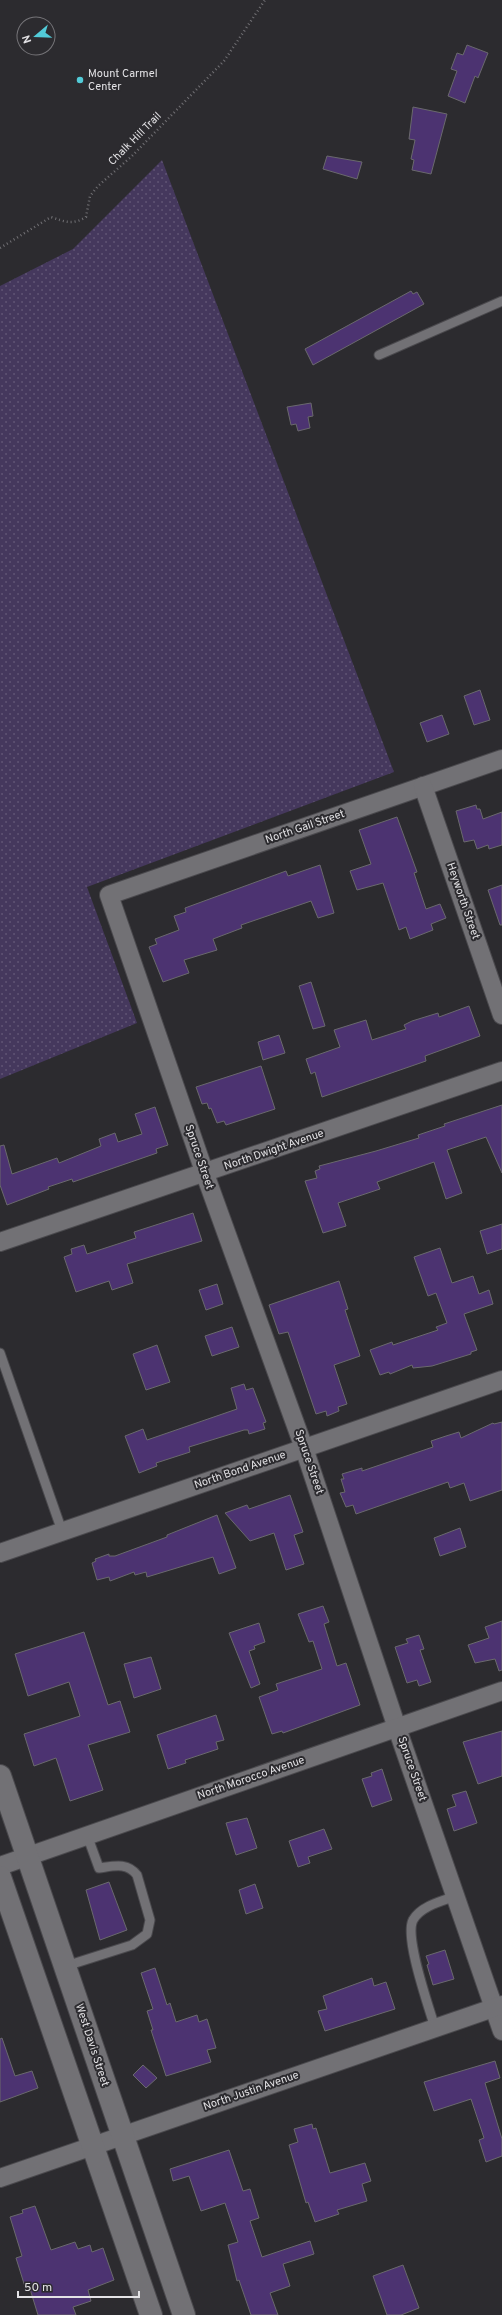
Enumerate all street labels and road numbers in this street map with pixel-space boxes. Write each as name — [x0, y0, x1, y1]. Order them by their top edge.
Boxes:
street label: Chalk Hill Trail — [105, 109, 165, 169]
street label: North Gail Street — [264, 807, 346, 847]
street label: Heyworth Street — [443, 861, 483, 941]
street label: Spruce Street — [181, 1123, 217, 1191]
street label: North Dwight Avenue — [222, 1126, 326, 1174]
street label: Spruce Street — [291, 1428, 327, 1496]
street label: North Bond Avenue — [192, 1448, 288, 1492]
street label: Spruce Street — [394, 1735, 430, 1803]
street label: North Morocco Avenue — [196, 1753, 307, 1803]
street label: West Davis Street — [72, 2002, 112, 2088]
street label: North Justin Avenue — [201, 2068, 301, 2114]

